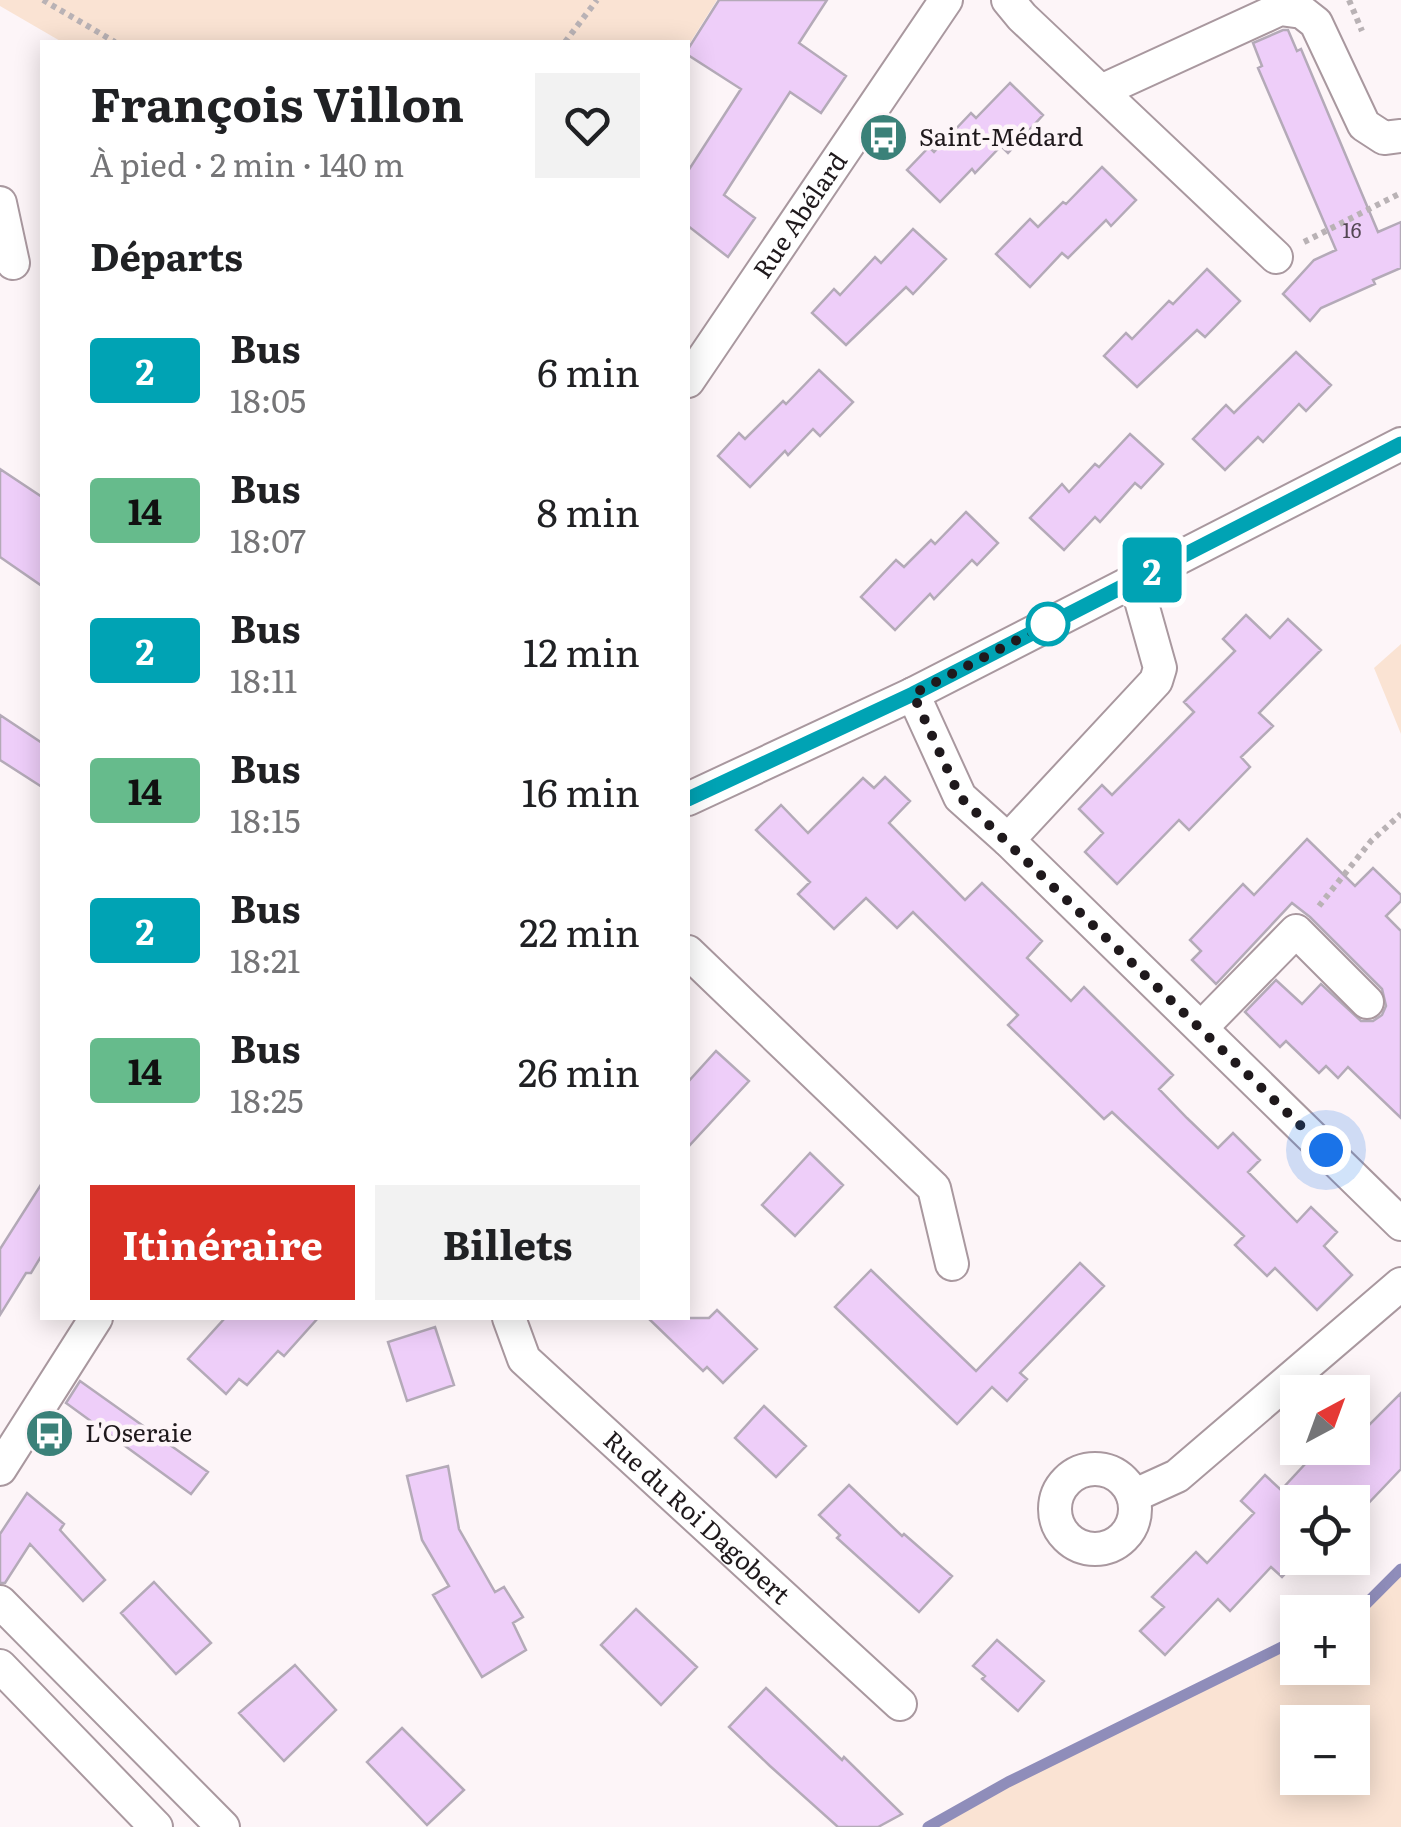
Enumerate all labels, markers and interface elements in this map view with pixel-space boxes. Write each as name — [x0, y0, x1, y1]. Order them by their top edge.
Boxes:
text: François Villon — [90, 66, 464, 137]
button: heart — [535, 73, 640, 178]
bus stop icon: Saint-Médard — [858, 111, 910, 163]
place label: Saint-Médard — [919, 117, 1083, 154]
text: À pied · 2 min · 140 m — [90, 139, 404, 187]
street label: Rue Abélard — [743, 144, 855, 285]
house number: 16 — [1343, 214, 1362, 244]
text: Départs — [90, 226, 243, 283]
text: Bus — [230, 318, 301, 375]
text: 6 min — [537, 342, 640, 399]
text: 2 — [136, 344, 154, 396]
text: 18:05 — [230, 375, 306, 423]
text: Bus — [230, 458, 301, 515]
text: 8 min — [537, 482, 640, 539]
text: 14 — [128, 484, 162, 536]
text: 18:07 — [230, 515, 306, 563]
line badge: 2 — [1120, 538, 1184, 602]
text: 2 — [1143, 544, 1161, 596]
text: Bus — [230, 598, 301, 655]
unlabelled marker — [1027, 603, 1069, 645]
text: 12 min — [523, 622, 640, 679]
text: 2 — [136, 624, 154, 676]
text: 18:11 — [230, 655, 297, 703]
text: Bus — [230, 738, 301, 795]
text: 16 min — [522, 762, 640, 819]
text: 14 — [128, 764, 162, 816]
text: 18:15 — [230, 795, 301, 843]
text: Bus — [230, 878, 301, 935]
text: 22 min — [519, 902, 640, 959]
text: 2 — [136, 904, 154, 956]
text: 18:21 — [230, 935, 300, 983]
text: Bus — [230, 1018, 301, 1075]
text: 26 min — [518, 1042, 640, 1099]
text: 14 — [128, 1044, 162, 1096]
text: 18:25 — [230, 1075, 303, 1123]
your location — [1301, 1125, 1351, 1175]
button: Itinéraire — [90, 1185, 355, 1300]
button: Billets — [375, 1185, 640, 1300]
north arrow — [1280, 1375, 1370, 1465]
map controls — [1280, 1375, 1370, 1795]
bus stop icon: L'Oseraie — [24, 1407, 76, 1459]
place label: L'Oseraie — [85, 1413, 192, 1450]
street label: Rue du Roi Dagobert — [596, 1421, 799, 1612]
button: locate — [1280, 1485, 1370, 1575]
button: + — [1280, 1595, 1370, 1685]
button: − — [1280, 1705, 1370, 1795]

